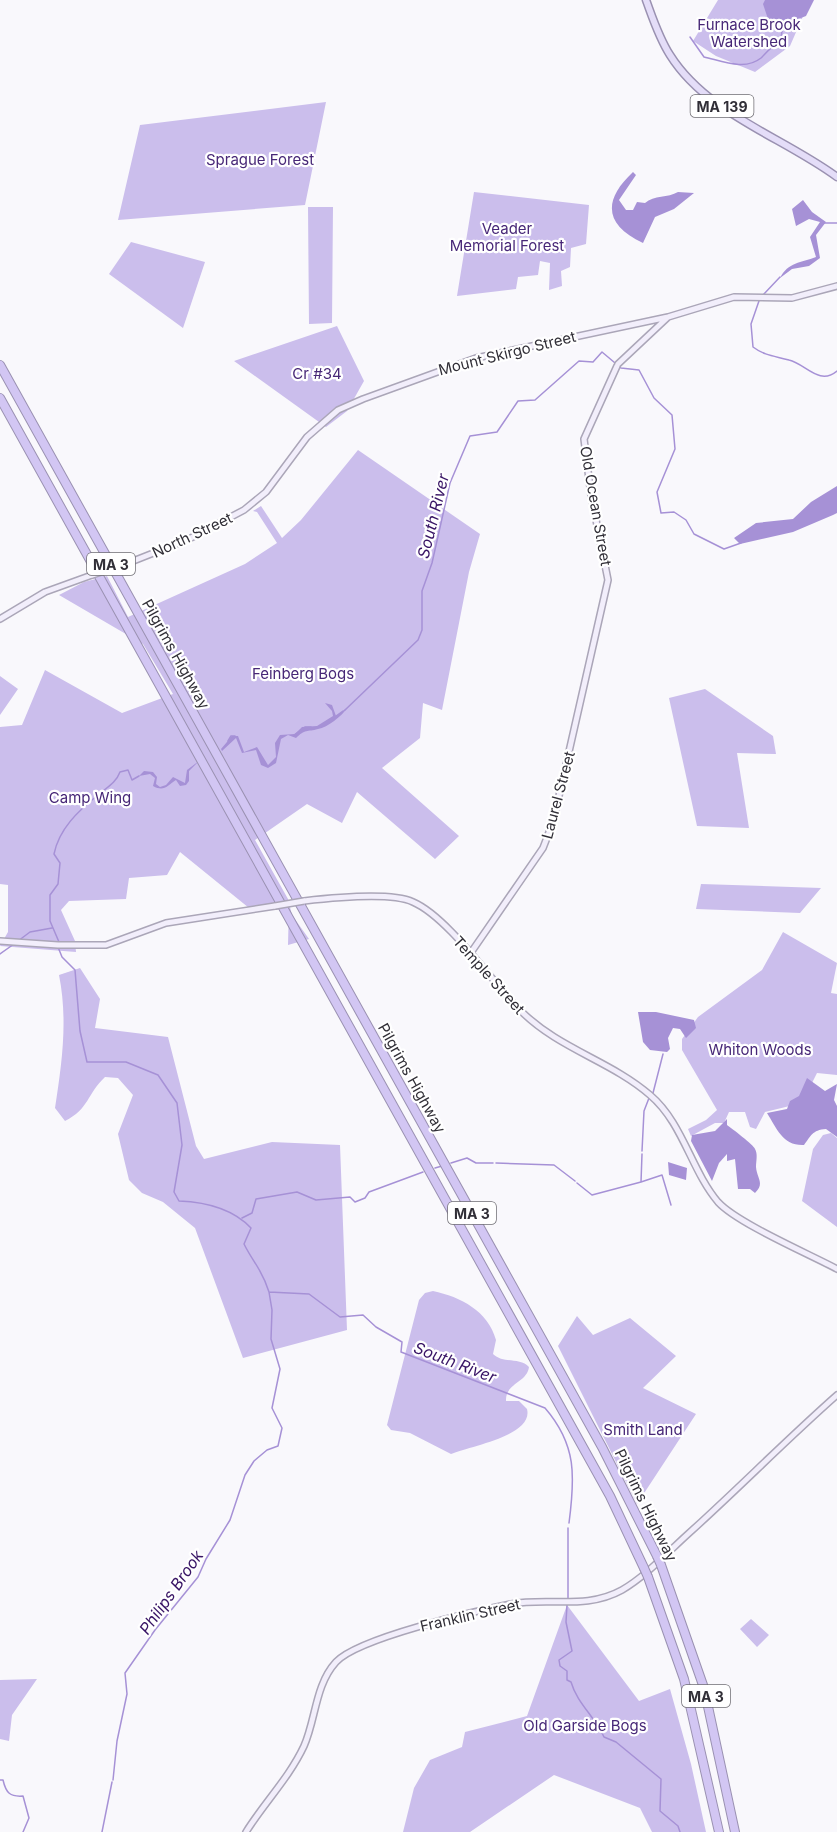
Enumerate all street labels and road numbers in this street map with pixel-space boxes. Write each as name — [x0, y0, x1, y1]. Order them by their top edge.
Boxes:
road number: MA 139 — [690, 95, 754, 117]
street label: Mount Skirgo Street — [436, 327, 578, 379]
street label: Old Ocean Street — [576, 445, 616, 567]
street label: North Street — [149, 508, 235, 562]
road number: MA 3 — [87, 553, 135, 575]
street label: Pilgrims Highway — [138, 596, 214, 713]
street label: Laurel Street — [537, 749, 579, 841]
street label: Temple Street — [449, 932, 529, 1018]
street label: Pilgrims Highway — [374, 1020, 450, 1137]
road number: MA 3 — [448, 1202, 496, 1224]
street label: Pilgrims Highway — [611, 1446, 682, 1565]
street label: Franklin Street — [418, 1594, 522, 1636]
road number: MA 3 — [682, 1685, 730, 1707]

